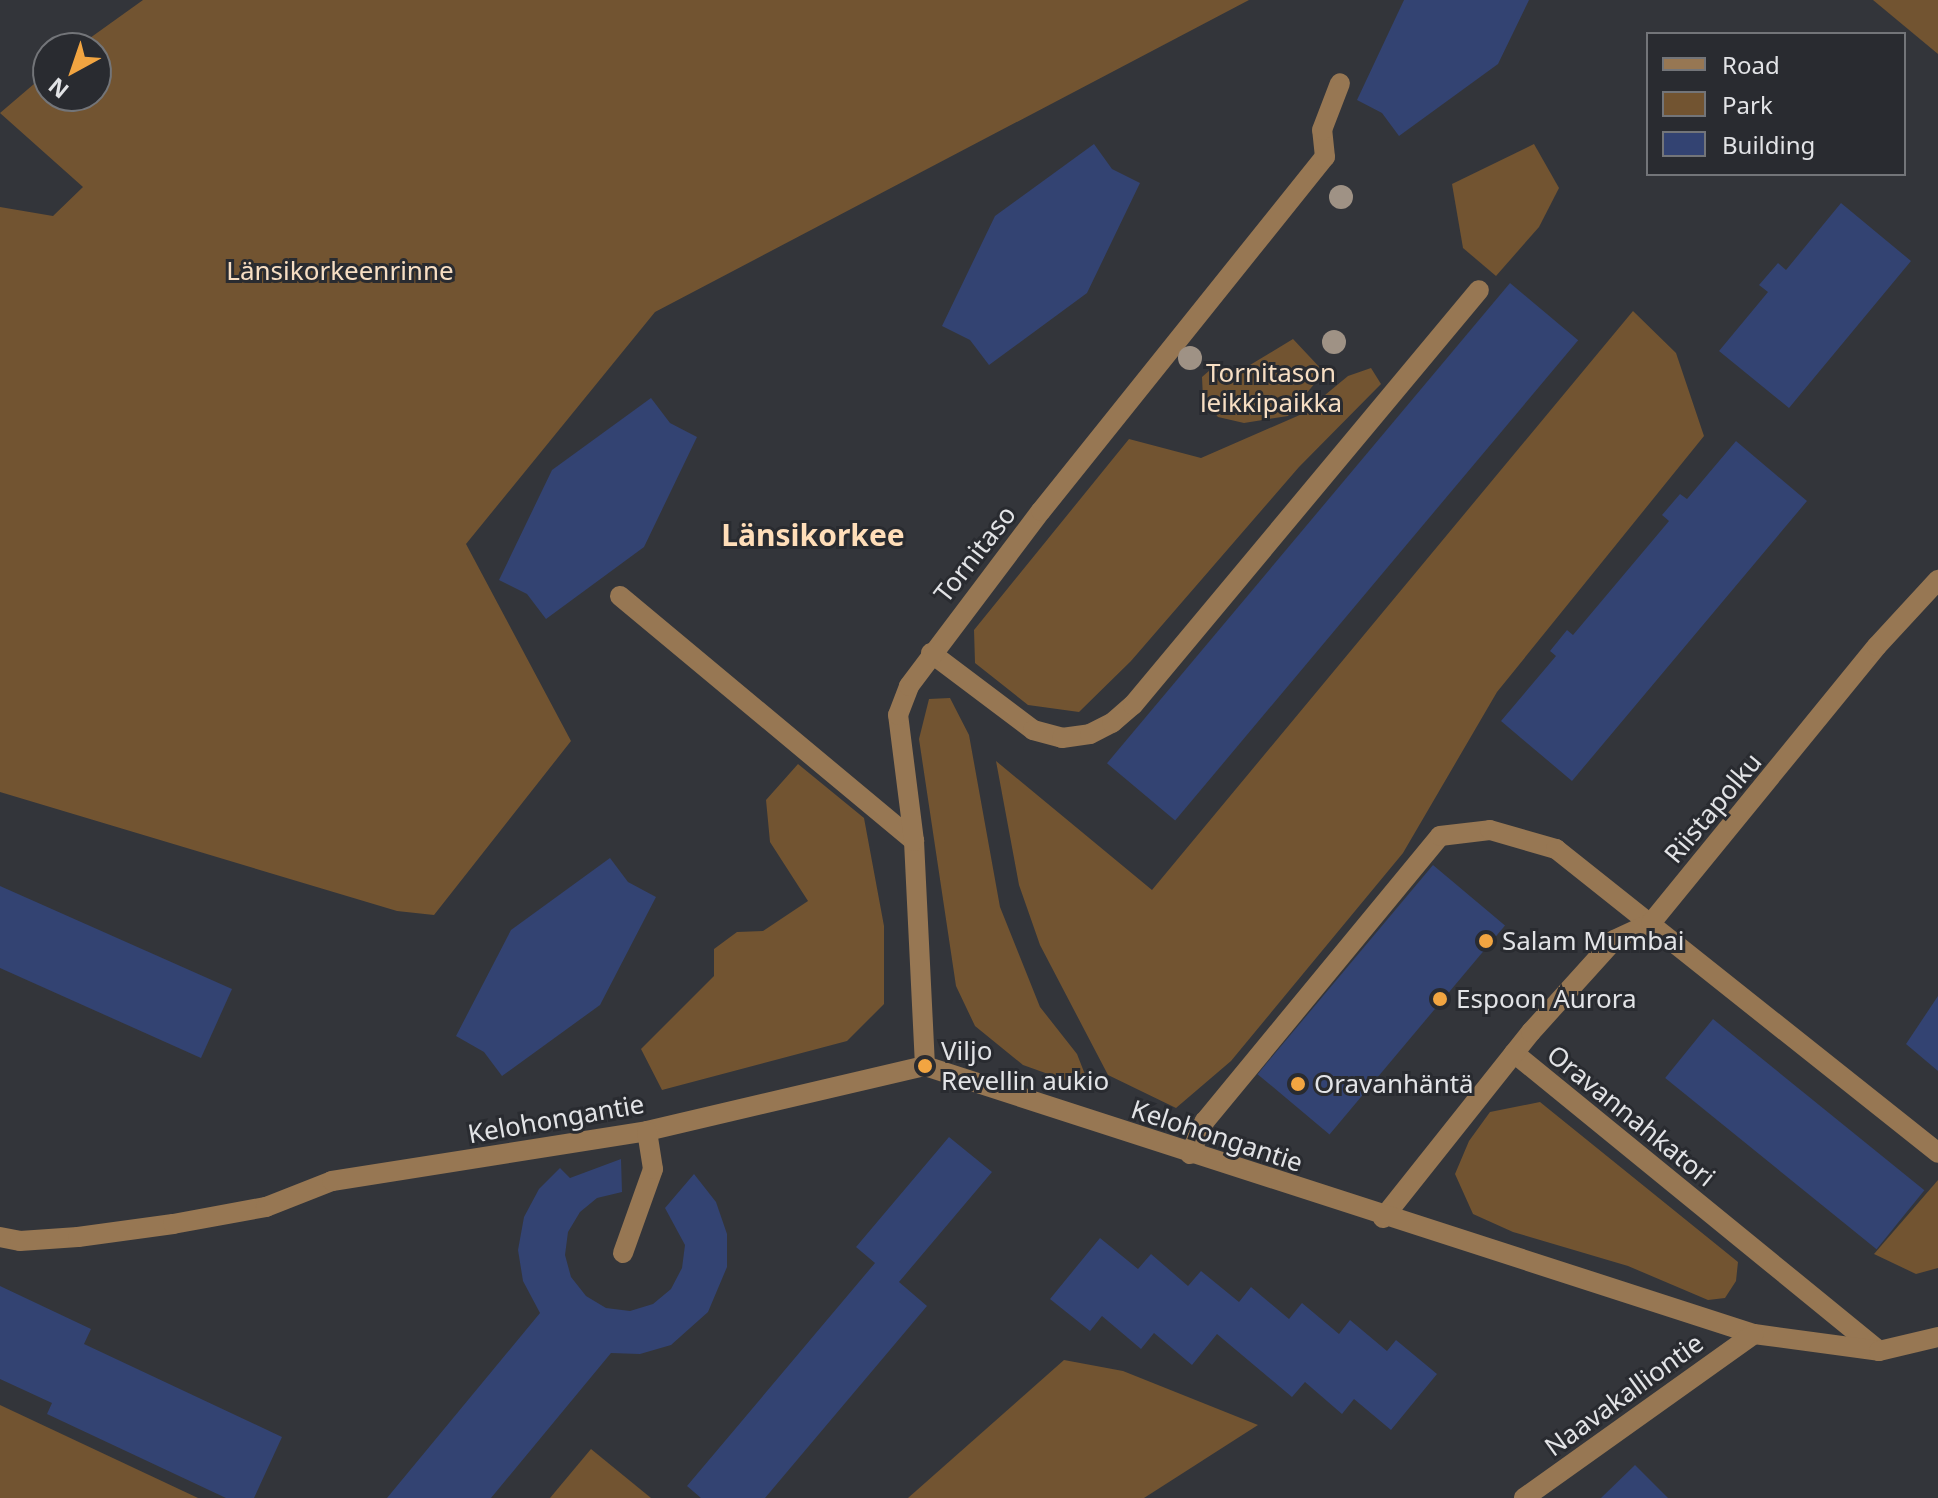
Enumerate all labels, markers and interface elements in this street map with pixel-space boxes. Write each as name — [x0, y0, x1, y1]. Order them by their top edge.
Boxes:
north arrow — [32, 32, 112, 112]
legend — [1646, 32, 1906, 176]
text: Road — [1722, 48, 1780, 81]
text: N — [41, 72, 74, 106]
text: Park — [1722, 88, 1773, 121]
text: Building — [1722, 128, 1815, 161]
park label: Länsikorkeenrinne — [226, 255, 454, 287]
park label: Tornitason leikkipaikka — [1200, 357, 1342, 418]
street label: Tornitaso — [928, 499, 1022, 609]
district label: Länsikorkee — [721, 517, 905, 553]
street label: Riistapolku — [1658, 746, 1768, 870]
place label: Salam Mumbai — [1502, 925, 1684, 957]
marker: Salam Mumbai — [1477, 932, 1495, 950]
place label: Espoon Aurora — [1456, 983, 1637, 1015]
marker: Espoon Aurora — [1431, 990, 1449, 1008]
place label: Viljo Revellin aukio — [941, 1035, 1109, 1096]
street label: Oravannahkatori — [1541, 1039, 1721, 1193]
marker: Viljo Revellin aukio — [916, 1057, 934, 1075]
place label: Oravanhäntä — [1314, 1068, 1474, 1100]
marker: Oravanhäntä — [1289, 1075, 1307, 1093]
street label: Kelohongantie — [465, 1088, 647, 1150]
street label: Kelohongantie — [1127, 1094, 1307, 1178]
street label: Naavakalliontie — [1539, 1327, 1709, 1463]

